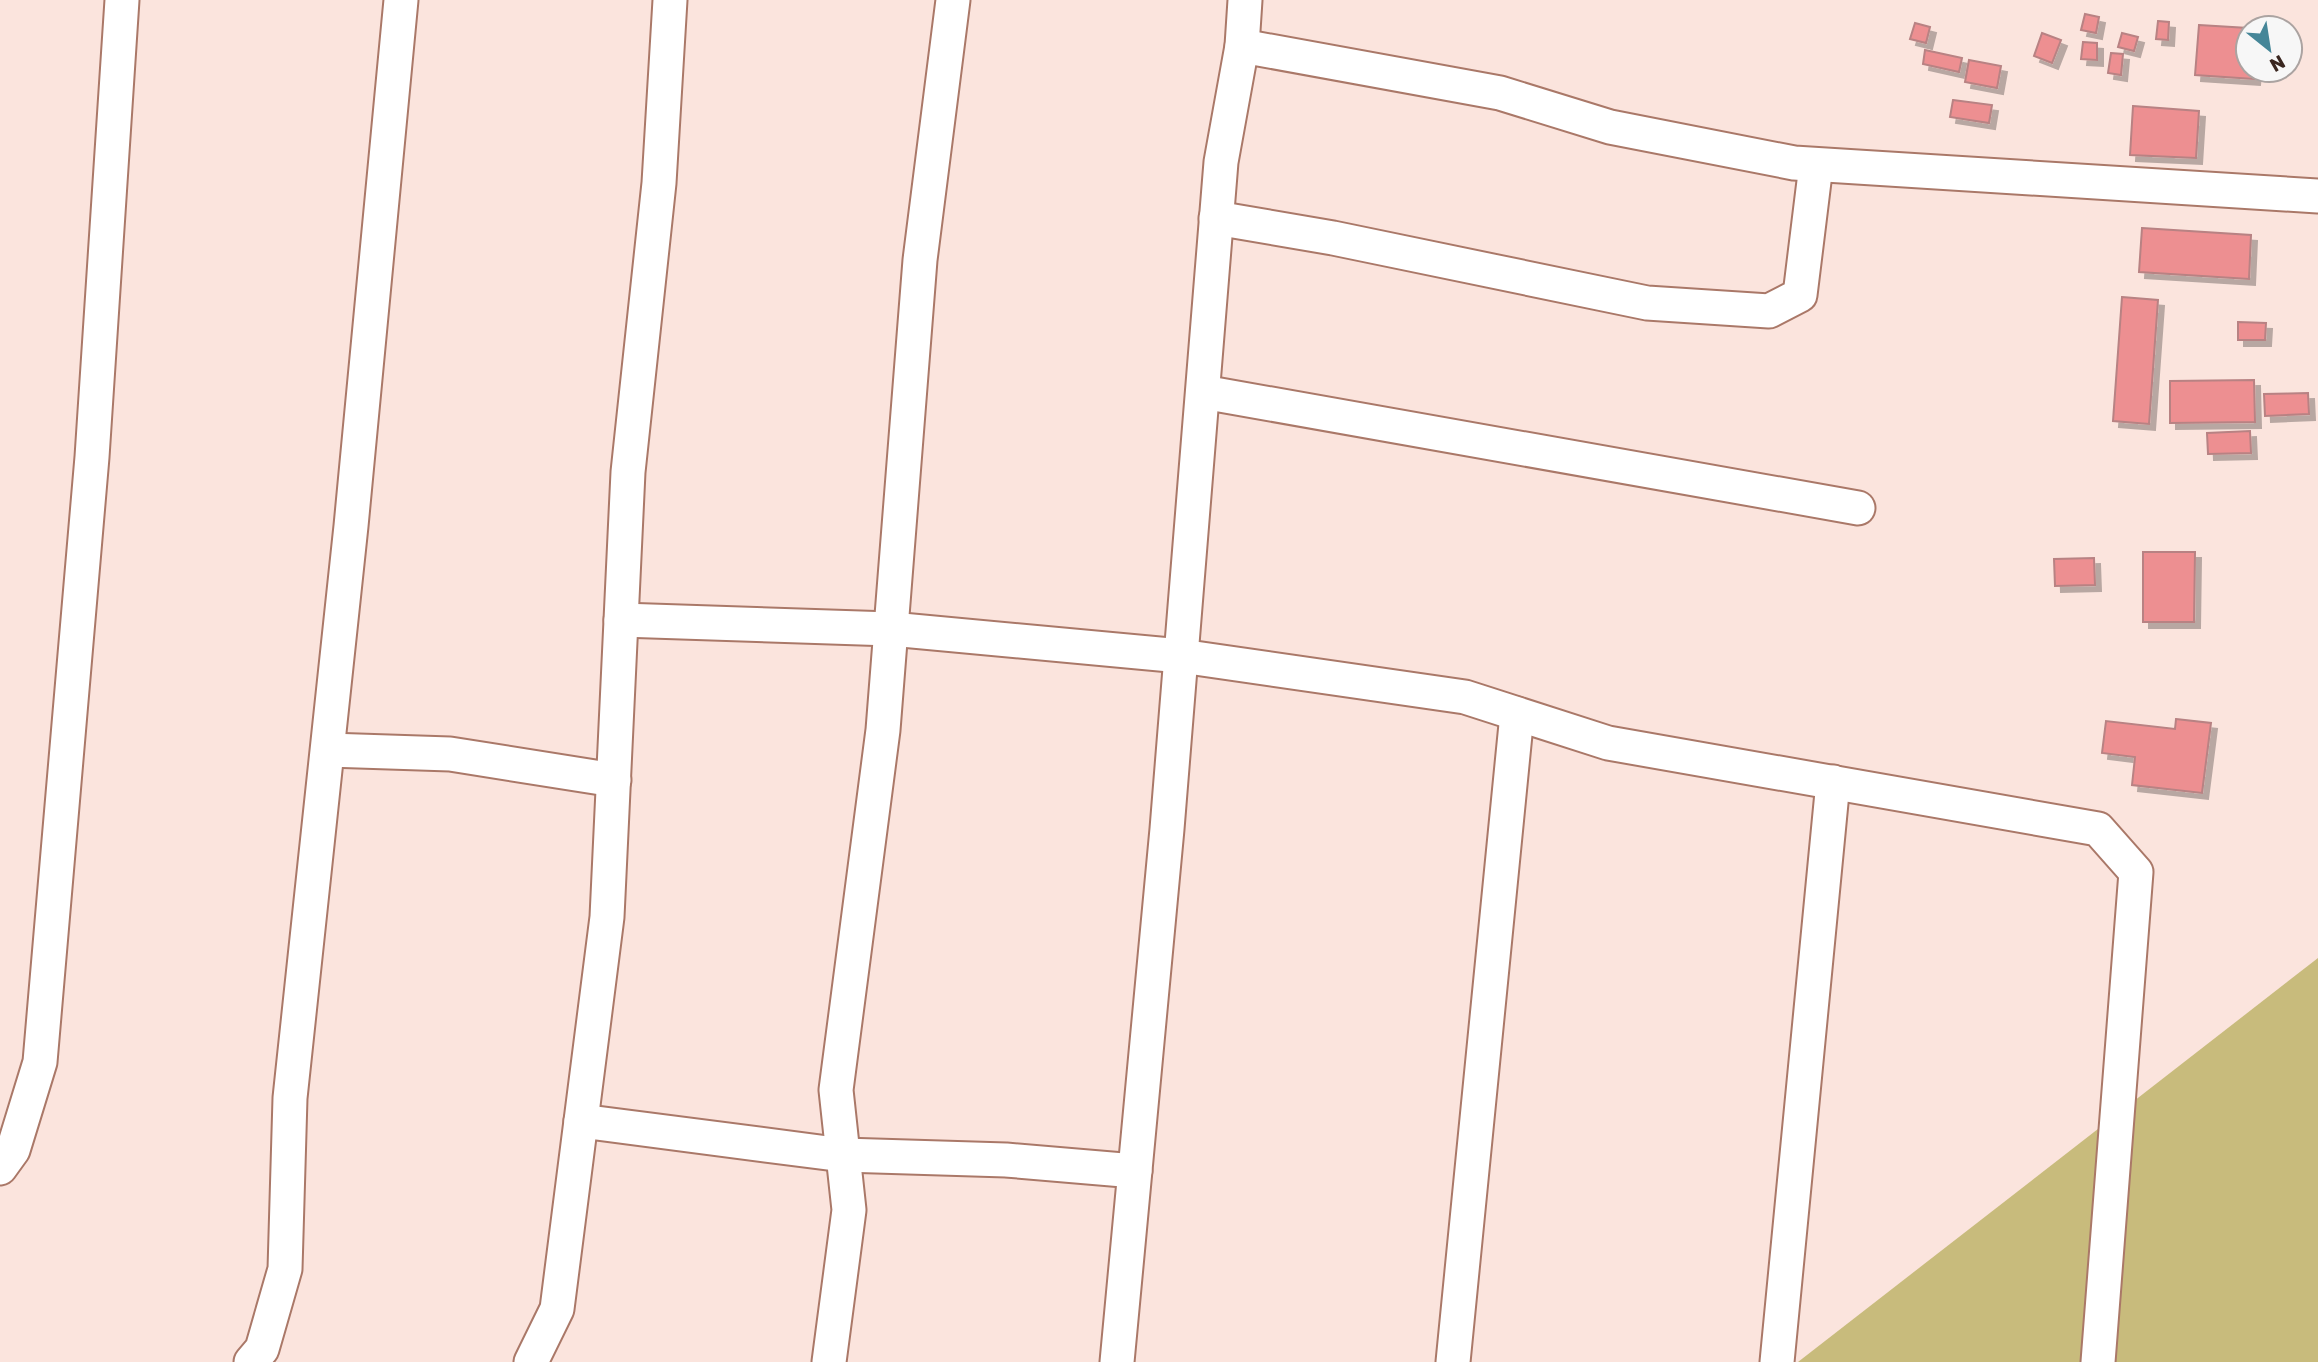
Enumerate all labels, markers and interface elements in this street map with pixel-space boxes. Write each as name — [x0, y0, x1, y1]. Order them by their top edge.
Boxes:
north arrow — [2234, 14, 2304, 84]
text: N — [2266, 50, 2289, 77]

